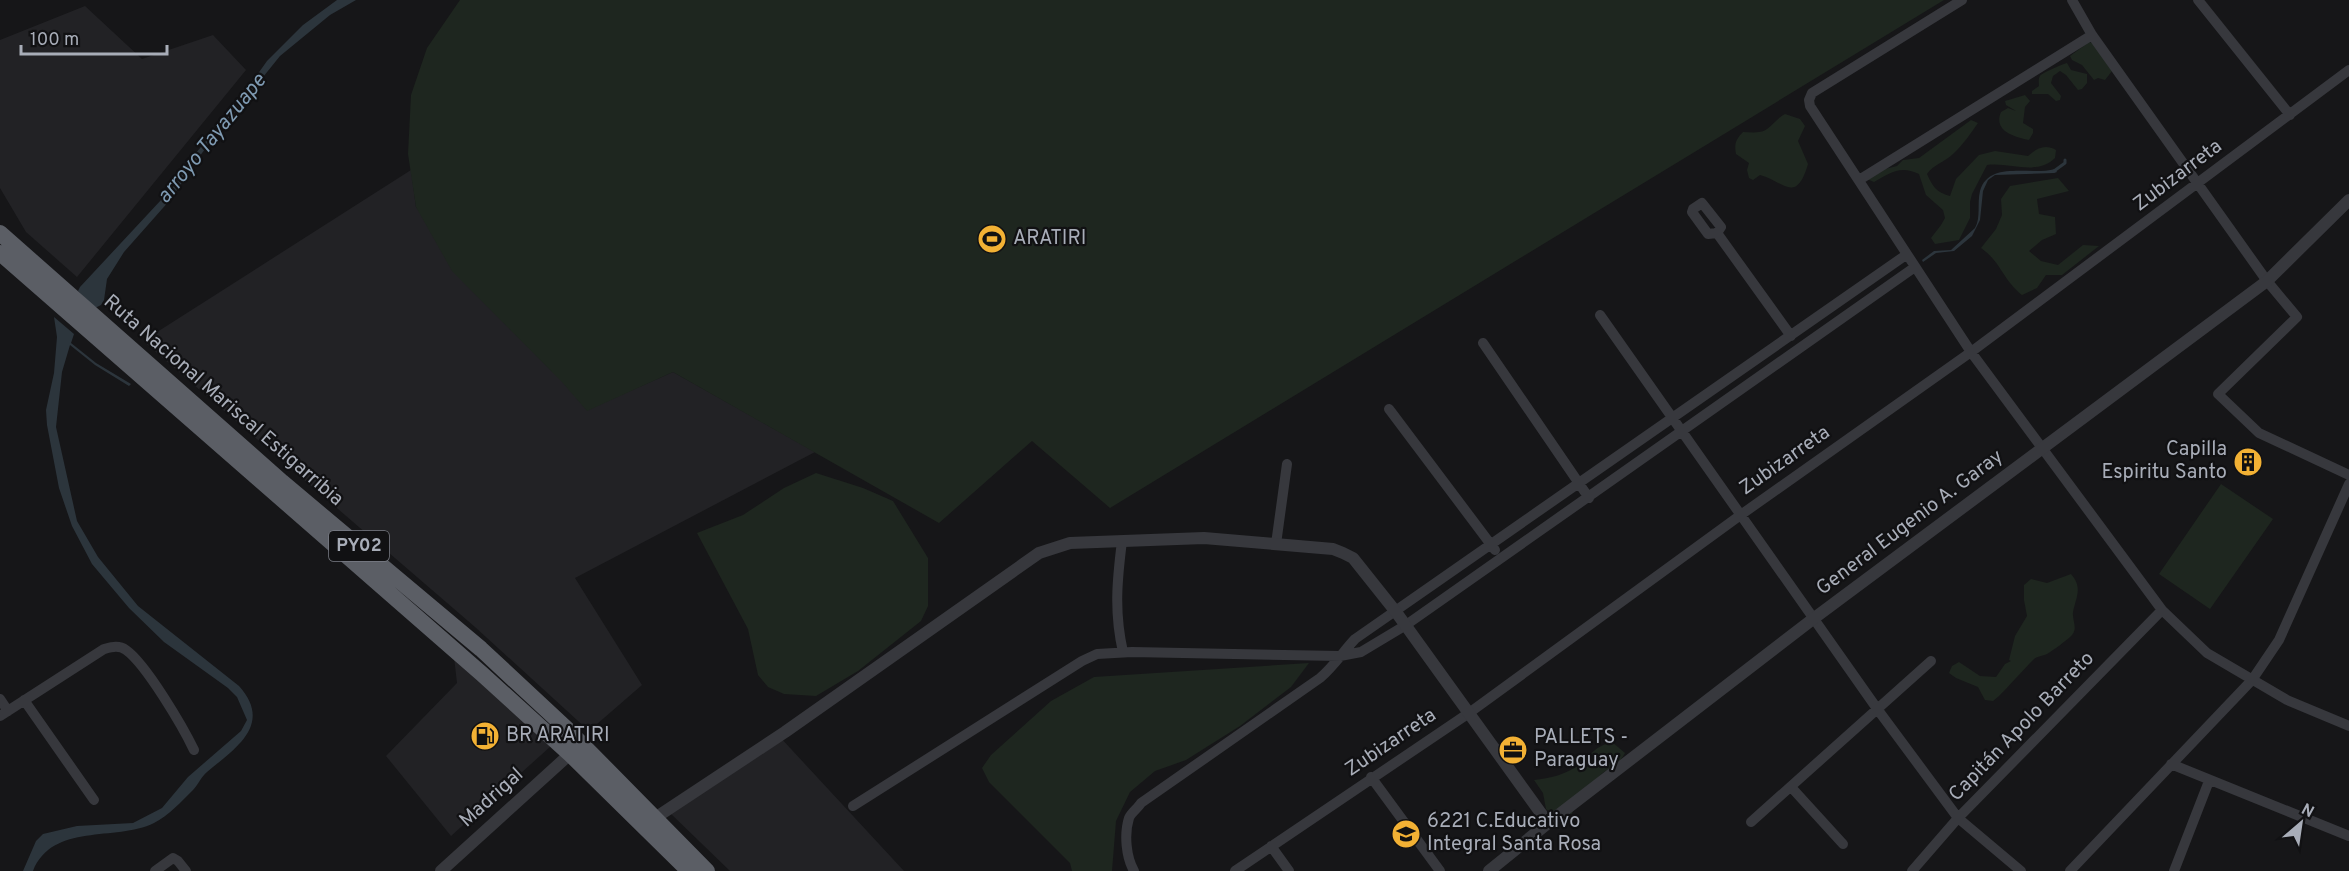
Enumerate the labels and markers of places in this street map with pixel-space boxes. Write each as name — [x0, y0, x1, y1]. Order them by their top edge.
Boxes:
sports icon: ARATIRI — [976, 223, 1008, 255]
place label: ARATIRI — [1013, 226, 1086, 252]
place label: Capilla Espiritu Santo — [2102, 437, 2227, 486]
building icon: Capilla Espiritu Santo — [2232, 446, 2264, 478]
fuel station icon: BR ARATIRI — [469, 720, 501, 752]
place label: BR ARATIRI — [506, 723, 610, 749]
place label: PALLETS - Paraguay — [1534, 725, 1628, 774]
office icon: PALLETS - Paraguay — [1497, 734, 1529, 766]
place label: 6221 C.Educativo Integral Santa Rosa — [1427, 809, 1601, 858]
school or university icon: 6221 C.Educativo Integral Santa Rosa — [1390, 818, 1422, 850]

